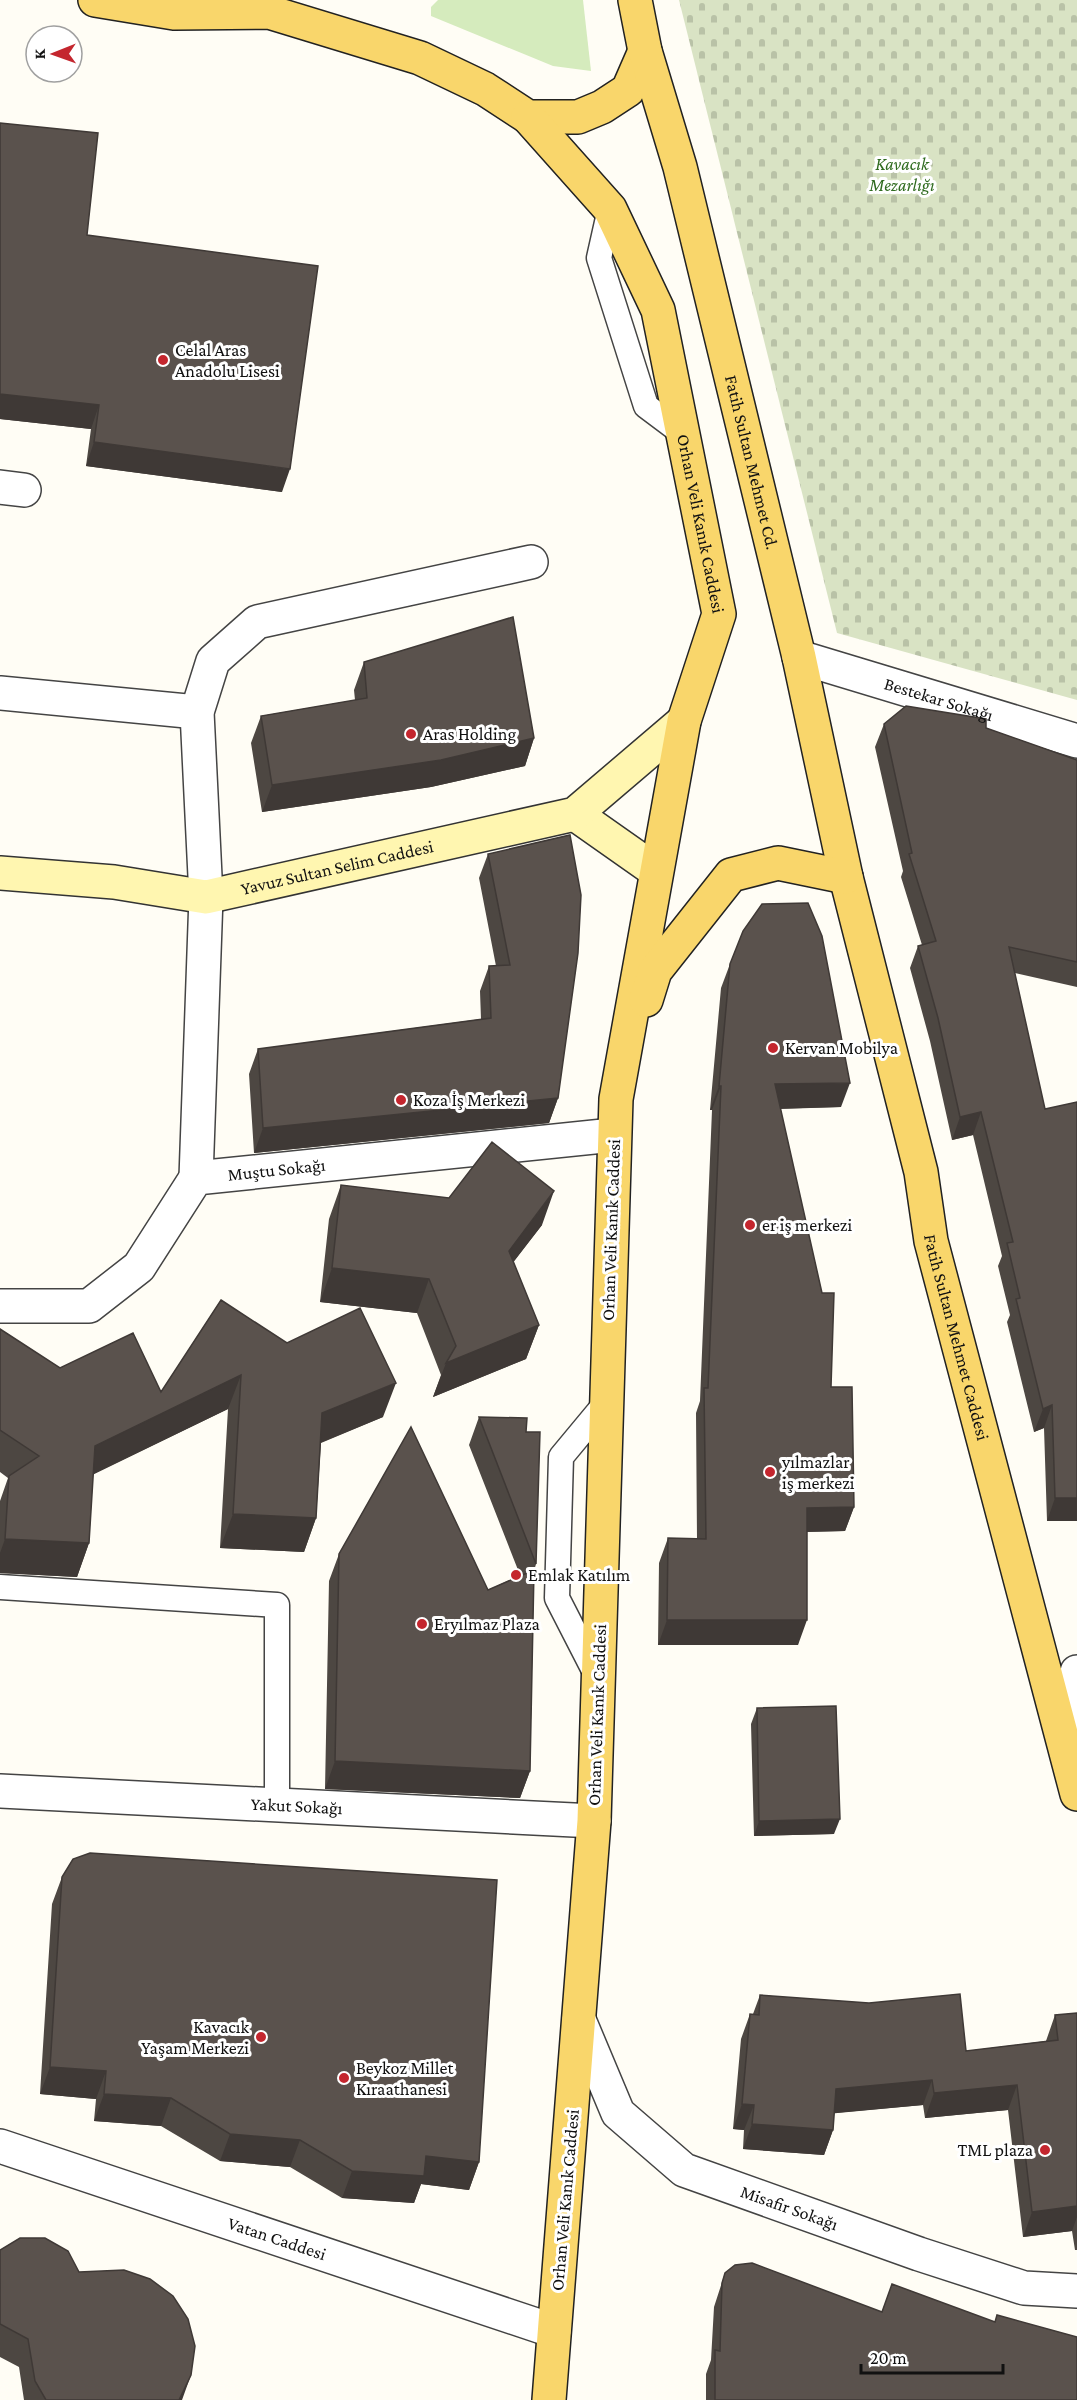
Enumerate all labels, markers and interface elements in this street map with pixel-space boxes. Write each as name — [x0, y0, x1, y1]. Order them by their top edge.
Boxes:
north arrow — [24, 24, 84, 84]
text: K — [31, 48, 48, 60]
park label: Kavacık Mezarlığı — [868, 154, 935, 195]
place label: Celal Aras Anadolu Lisesi — [175, 340, 280, 381]
marker: Celal Aras Anadolu Lisesi — [156, 353, 170, 367]
street label: Fatih Sultan Mehmet Cd. — [721, 373, 783, 552]
street label: Orhan Veli Kanık Caddesi — [673, 432, 729, 615]
street label: Bestekar Sokağı — [882, 673, 996, 725]
place label: Aras Holding — [423, 724, 516, 744]
marker: Aras Holding — [404, 727, 418, 741]
street label: Yavuz Sultan Selim Caddesi — [239, 836, 436, 899]
place label: Kervan Mobilya — [785, 1038, 898, 1058]
marker: Kervan Mobilya — [766, 1041, 780, 1055]
place label: Koza İş Merkezi — [413, 1090, 525, 1110]
marker: Koza İş Merkezi — [394, 1093, 408, 1107]
street label: Orhan Veli Kanık Caddesi — [598, 1138, 624, 1321]
street label: Muştu Sokağı — [227, 1155, 327, 1185]
place label: er iş merkezi — [762, 1215, 853, 1235]
marker: er iş merkezi — [743, 1218, 757, 1232]
street label: Fatih Sultan Mehmet Caddesi — [920, 1233, 993, 1443]
place label: yılmazlar iş merkezi — [781, 1452, 855, 1493]
marker: yılmazlar iş merkezi — [763, 1465, 777, 1479]
place label: Emlak Katılım — [528, 1565, 631, 1585]
marker: Emlak Katılım — [509, 1568, 523, 1582]
place label: Eryılmaz Plaza — [434, 1614, 540, 1634]
marker: Eryılmaz Plaza — [415, 1617, 429, 1631]
street label: Orhan Veli Kanık Caddesi — [584, 1623, 610, 1806]
street label: Yakut Sokağı — [250, 1794, 343, 1818]
place label: Kavacık Yaşam Merkezi — [141, 2017, 249, 2058]
marker: Kavacık Yaşam Merkezi — [254, 2030, 268, 2044]
place label: Beykoz Millet Kıraathanesi — [356, 2058, 454, 2099]
marker: Beykoz Millet Kıraathanesi — [337, 2071, 351, 2085]
street label: Orhan Veli Kanık Caddesi — [547, 2108, 583, 2292]
place label: TML plaza — [957, 2140, 1033, 2160]
marker: TML plaza — [1038, 2143, 1052, 2157]
street label: Misafir Sokağı — [738, 2181, 841, 2234]
street label: Vatan Caddesi — [225, 2213, 329, 2264]
scale bar — [861, 2337, 1004, 2375]
text: 20 m — [870, 2348, 907, 2368]

